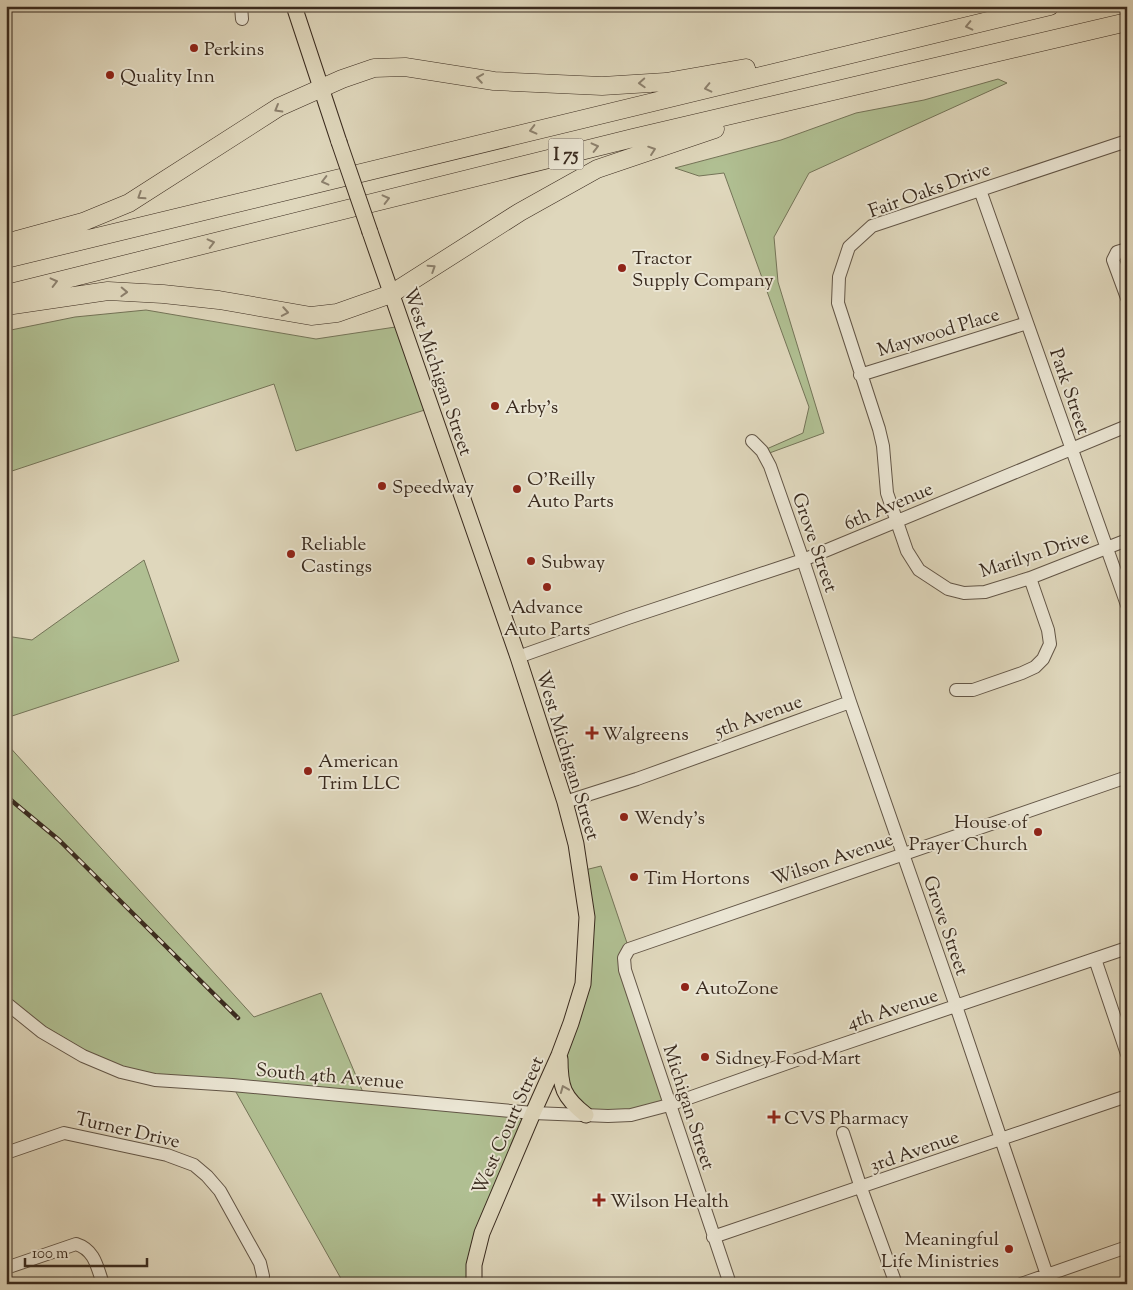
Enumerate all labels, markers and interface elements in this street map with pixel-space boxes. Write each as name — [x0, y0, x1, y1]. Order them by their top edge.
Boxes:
one-way arrow — [964, 20, 973, 31]
place label: Perkins — [204, 37, 264, 64]
marker: Perkins — [188, 42, 200, 54]
place label: Quality Inn — [120, 64, 215, 91]
marker: Quality Inn — [104, 69, 116, 81]
one-way arrow — [475, 74, 484, 84]
one-way arrow — [638, 78, 646, 89]
one-way arrow — [704, 82, 713, 93]
one-way arrow — [274, 103, 283, 113]
one-way arrow — [529, 124, 538, 135]
road number: I 75 — [548, 138, 584, 170]
one-way arrow — [590, 142, 599, 153]
one-way arrow — [647, 146, 655, 156]
street label: Fair Oaks Drive — [865, 157, 995, 226]
one-way arrow — [320, 175, 329, 186]
one-way arrow — [137, 190, 146, 199]
one-way arrow — [381, 194, 390, 205]
one-way arrow — [207, 238, 215, 248]
place label: Tractor Supply Company — [632, 246, 774, 295]
marker: Tractor Supply Company — [616, 262, 628, 274]
one-way arrow — [427, 264, 436, 274]
one-way arrow — [49, 277, 58, 288]
street label: West Michigan Street — [395, 284, 478, 460]
one-way arrow — [120, 287, 128, 297]
street label: Maywood Place — [874, 302, 1003, 365]
one-way arrow — [281, 306, 289, 316]
street label: Park Street — [1041, 345, 1096, 439]
place label: Arby's — [505, 395, 558, 422]
marker: Arby's — [489, 400, 501, 412]
place label: O'Reilly Auto Parts — [527, 467, 614, 516]
place label: Speedway — [392, 475, 475, 502]
street label: 6th Avenue — [840, 476, 938, 538]
marker: Speedway — [376, 480, 388, 492]
marker: O'Reilly Auto Parts — [511, 483, 523, 495]
street label: Grove Street — [784, 489, 843, 597]
street label: Marilyn Drive — [976, 525, 1093, 586]
place label: Reliable Castings — [301, 532, 372, 581]
marker: Reliable Castings — [285, 548, 297, 560]
place label: Subway — [541, 550, 606, 577]
marker: Subway — [525, 555, 537, 567]
marker: Advance Auto Parts — [541, 581, 553, 593]
place label: Advance Auto Parts — [504, 595, 590, 644]
street label: West Michigan Street — [528, 668, 605, 844]
street label: 5th Avenue — [710, 689, 807, 746]
place label: Walgreens — [602, 722, 689, 749]
marker: Walgreens — [586, 727, 598, 739]
place label: American Trim LLC — [318, 749, 400, 798]
marker: American Trim LLC — [302, 765, 314, 777]
place label: Wendy's — [634, 806, 705, 833]
place label: House of Prayer Church — [909, 810, 1029, 859]
marker: Wendy's — [618, 811, 630, 823]
marker: House of Prayer Church — [1032, 826, 1044, 838]
street label: Wilson Avenue — [768, 827, 898, 894]
place label: Tim Hortons — [644, 866, 750, 893]
marker: Tim Hortons — [628, 871, 640, 883]
street label: Grove Street — [915, 872, 974, 980]
place label: AutoZone — [695, 976, 779, 1003]
marker: AutoZone — [679, 981, 691, 993]
street label: 4th Avenue — [844, 983, 942, 1038]
street label: Michigan Street — [655, 1042, 721, 1174]
place label: Sidney Food Mart — [715, 1046, 861, 1073]
marker: Sidney Food Mart — [699, 1051, 711, 1063]
street label: West Court Street — [467, 1052, 552, 1200]
street label: South 4th Avenue — [254, 1058, 405, 1097]
one-way arrow — [560, 1085, 570, 1094]
street label: Turner Drive — [72, 1106, 183, 1157]
place label: CVS Pharmacy — [784, 1106, 909, 1133]
marker: CVS Pharmacy — [768, 1111, 780, 1123]
street label: 3rd Avenue — [866, 1124, 963, 1180]
place label: Wilson Health — [610, 1189, 729, 1216]
marker: Wilson Health — [592, 1193, 606, 1207]
place label: Meaningful Life Ministries — [881, 1227, 999, 1276]
scale bar — [25, 1235, 148, 1267]
marker: Meaningful Life Ministries — [1003, 1243, 1015, 1255]
text: 100 m — [32, 1244, 69, 1265]

